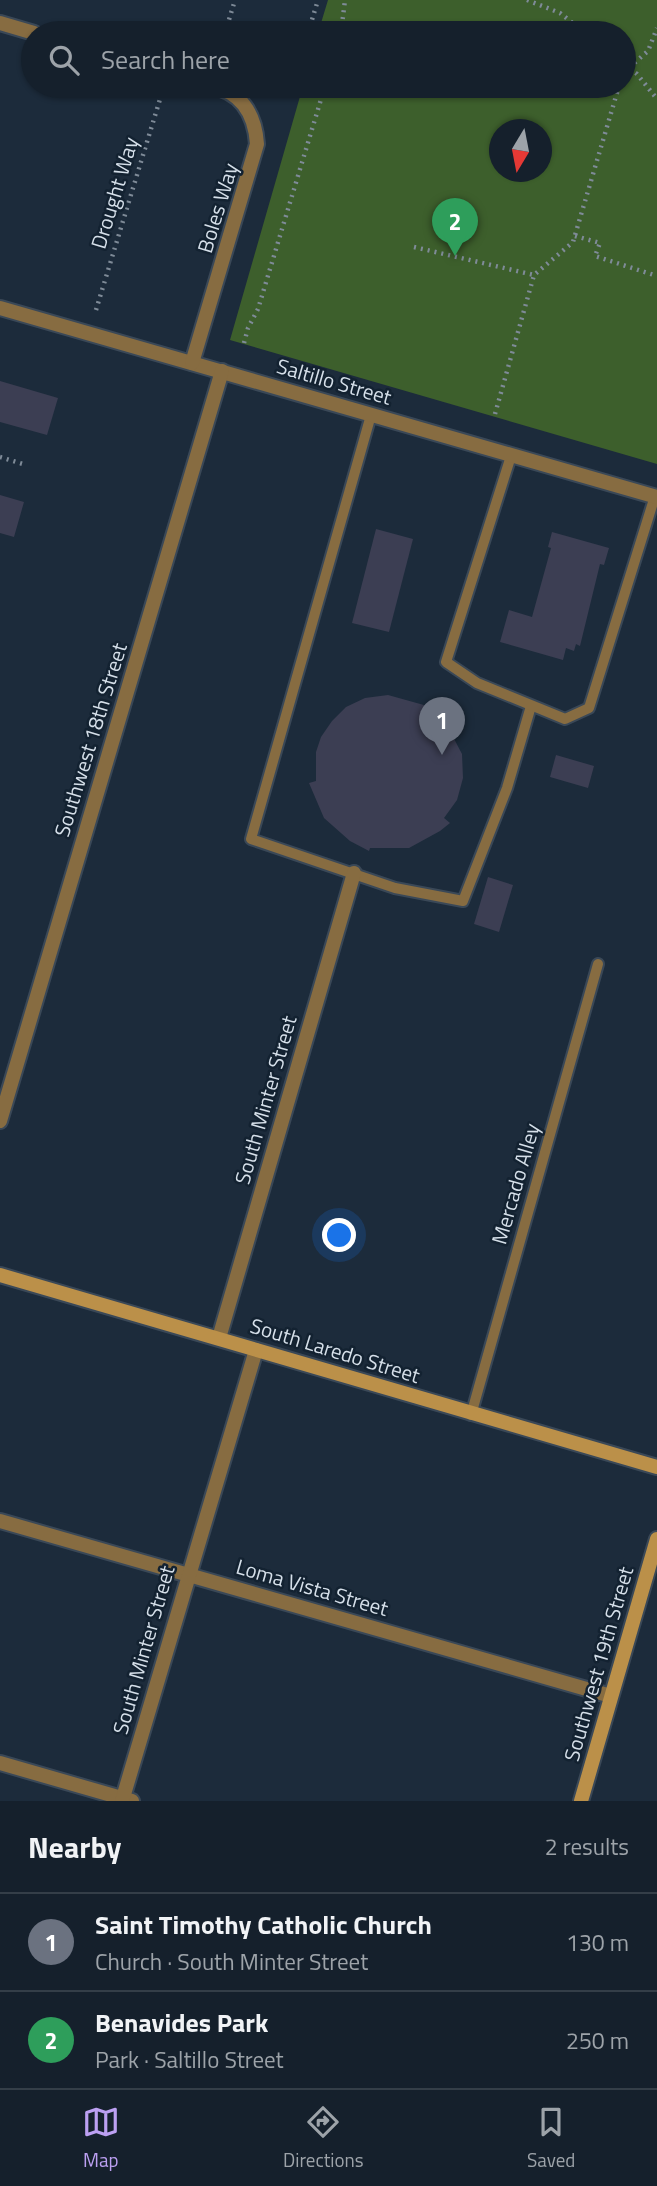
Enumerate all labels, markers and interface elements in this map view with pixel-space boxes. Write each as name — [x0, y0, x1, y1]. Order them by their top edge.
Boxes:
search box — [21, 21, 636, 98]
text: Search here — [101, 40, 230, 79]
icon: search — [45, 41, 83, 79]
north arrow — [489, 119, 552, 182]
street label: Drought Way — [82, 133, 146, 253]
street label: Boles Way — [188, 159, 246, 257]
pin: 2 — [432, 198, 478, 256]
street label: Saltillo Street — [273, 349, 396, 413]
street label: Southwest 18th Street — [45, 638, 135, 841]
pin: 1 — [419, 697, 465, 755]
street label: South Minter Street — [226, 1011, 305, 1188]
street label: Mercado Alley — [483, 1119, 548, 1248]
your location — [322, 1218, 356, 1252]
street label: South Laredo Street — [246, 1309, 425, 1391]
street label: Loma Vista Street — [232, 1550, 393, 1624]
street label: South Minter Street — [104, 1561, 183, 1738]
street label: Southwest 19th Street — [555, 1562, 641, 1765]
text: Nearby — [28, 1824, 121, 1870]
text: 2 results — [545, 1829, 629, 1864]
text: Saint Timothy Catholic Church — [95, 1905, 432, 1944]
text: 1 — [45, 1925, 57, 1960]
text: 130 m — [566, 1925, 629, 1960]
text: Church · South Minter Street — [95, 1944, 368, 1979]
text: Benavides Park — [95, 2003, 268, 2042]
text: 2 — [45, 2023, 57, 2058]
text: 250 m — [566, 2023, 629, 2058]
text: Park · Saltillo Street — [95, 2042, 284, 2077]
tab: Map — [82, 2103, 120, 2174]
tab: Directions — [283, 2103, 364, 2174]
tab: Saved — [527, 2103, 575, 2174]

